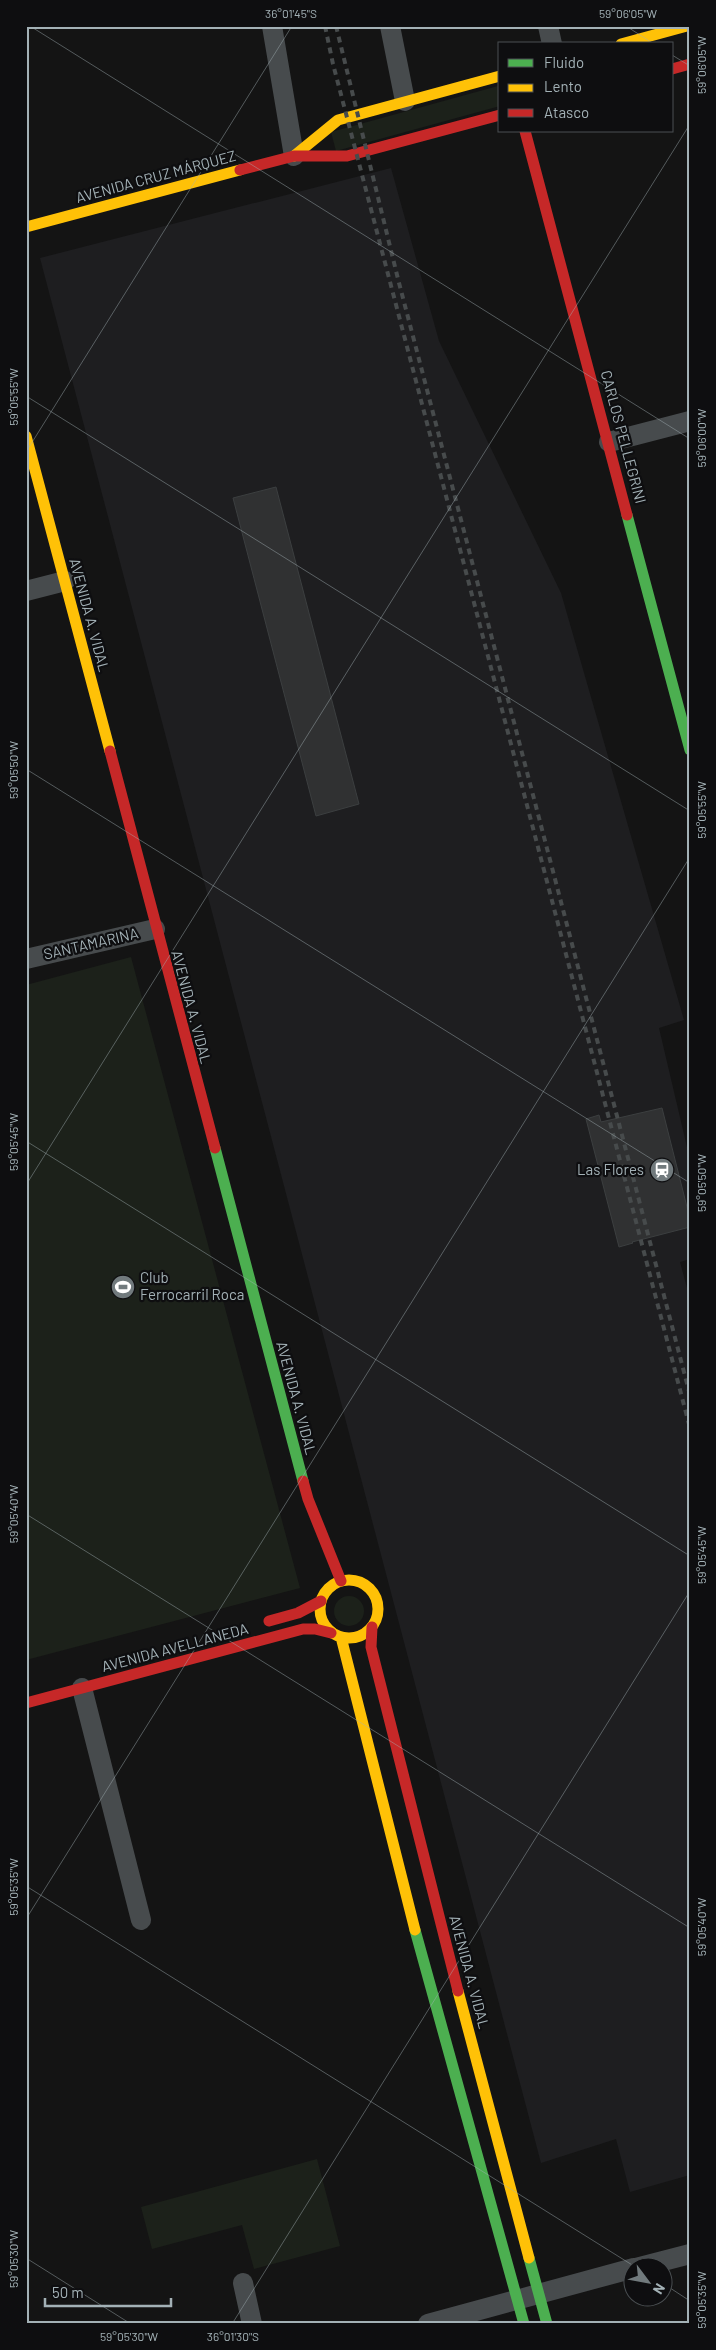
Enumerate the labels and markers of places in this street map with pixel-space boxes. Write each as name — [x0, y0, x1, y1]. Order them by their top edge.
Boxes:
station icon: Las Flores — [649, 1157, 675, 1183]
place label: Las Flores — [577, 1160, 644, 1178]
place label: Club Ferrocarril Roca — [140, 1268, 244, 1303]
sports icon: Club Ferrocarril Roca — [110, 1274, 136, 1300]

